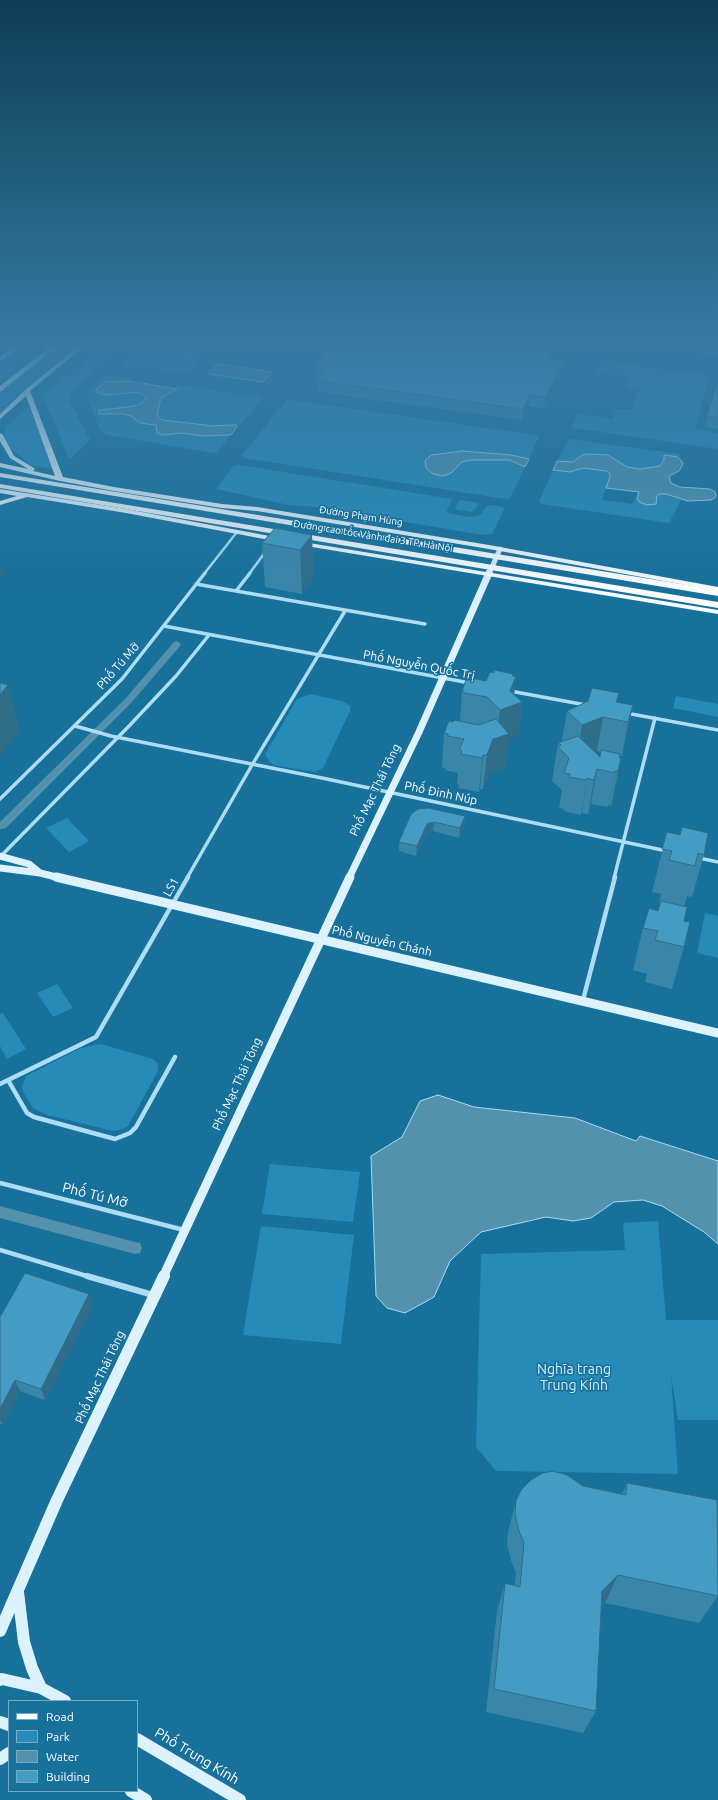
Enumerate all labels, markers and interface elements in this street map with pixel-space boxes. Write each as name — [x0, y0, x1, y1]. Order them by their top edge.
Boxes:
street label: Đường Phạm Hùng — [318, 503, 404, 529]
street label: Đường cao tốc Vành đai 3 TP. Hà Nội — [292, 517, 454, 555]
street label: Phố Tú Mỡ — [94, 640, 142, 692]
street label: Phố Nguyễn Quốc Trị — [362, 647, 476, 683]
street label: Phố Mạc Thái Tông — [346, 741, 404, 839]
street label: Phố Đinh Núp — [403, 778, 479, 808]
street label: LS1 — [160, 875, 182, 899]
street label: Phố Nguyễn Chánh — [331, 922, 433, 960]
street label: Phố Mạc Thái Tông — [209, 1035, 265, 1133]
street label: Phố Tú Mỡ — [61, 1179, 129, 1211]
street label: Phố Mạc Thái Tông — [72, 1328, 128, 1426]
park label: Nghĩa trang Trung Kính — [537, 1361, 611, 1394]
legend — [8, 1700, 138, 1792]
text: Road — [46, 1710, 74, 1723]
street label: Phố Trung Kính — [152, 1724, 242, 1788]
text: Park — [46, 1730, 70, 1743]
text: Water — [46, 1750, 79, 1763]
text: Building — [46, 1770, 90, 1783]

